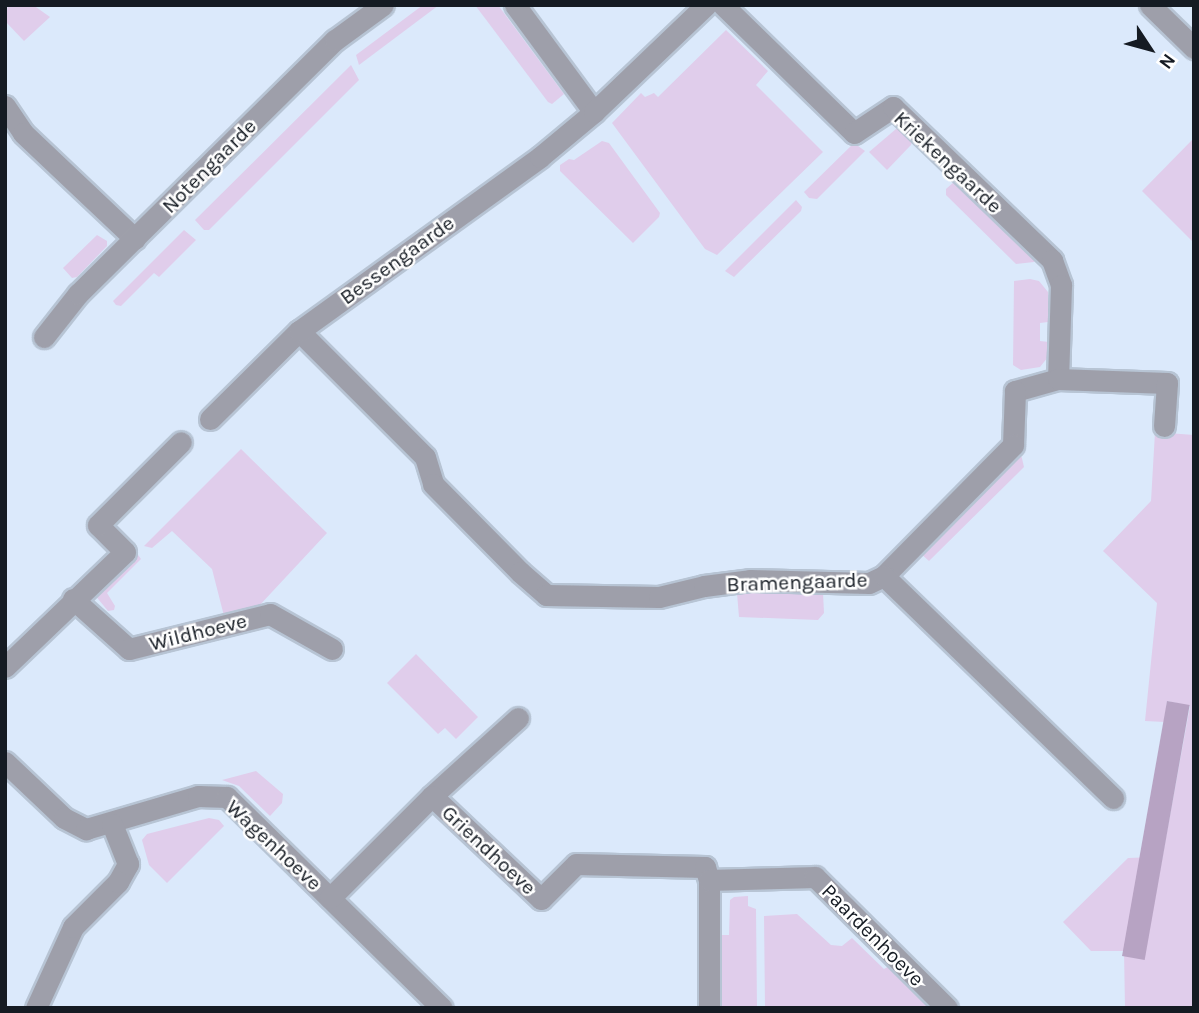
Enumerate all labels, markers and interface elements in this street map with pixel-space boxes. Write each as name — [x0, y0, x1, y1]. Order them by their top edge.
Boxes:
north arrow — [1115, 14, 1185, 84]
text: N — [1154, 49, 1180, 73]
street label: Kriekengaarde — [889, 106, 1007, 218]
street label: Notengaarde — [157, 114, 261, 218]
street label: Bessengaarde — [335, 210, 459, 310]
street label: Bramengaarde — [726, 567, 868, 597]
street label: Wildhoeve — [147, 608, 249, 656]
street label: Wagenhoeve — [221, 794, 327, 896]
street label: Griendhoeve — [437, 800, 541, 900]
street label: Paardenhoeve — [817, 879, 929, 991]

